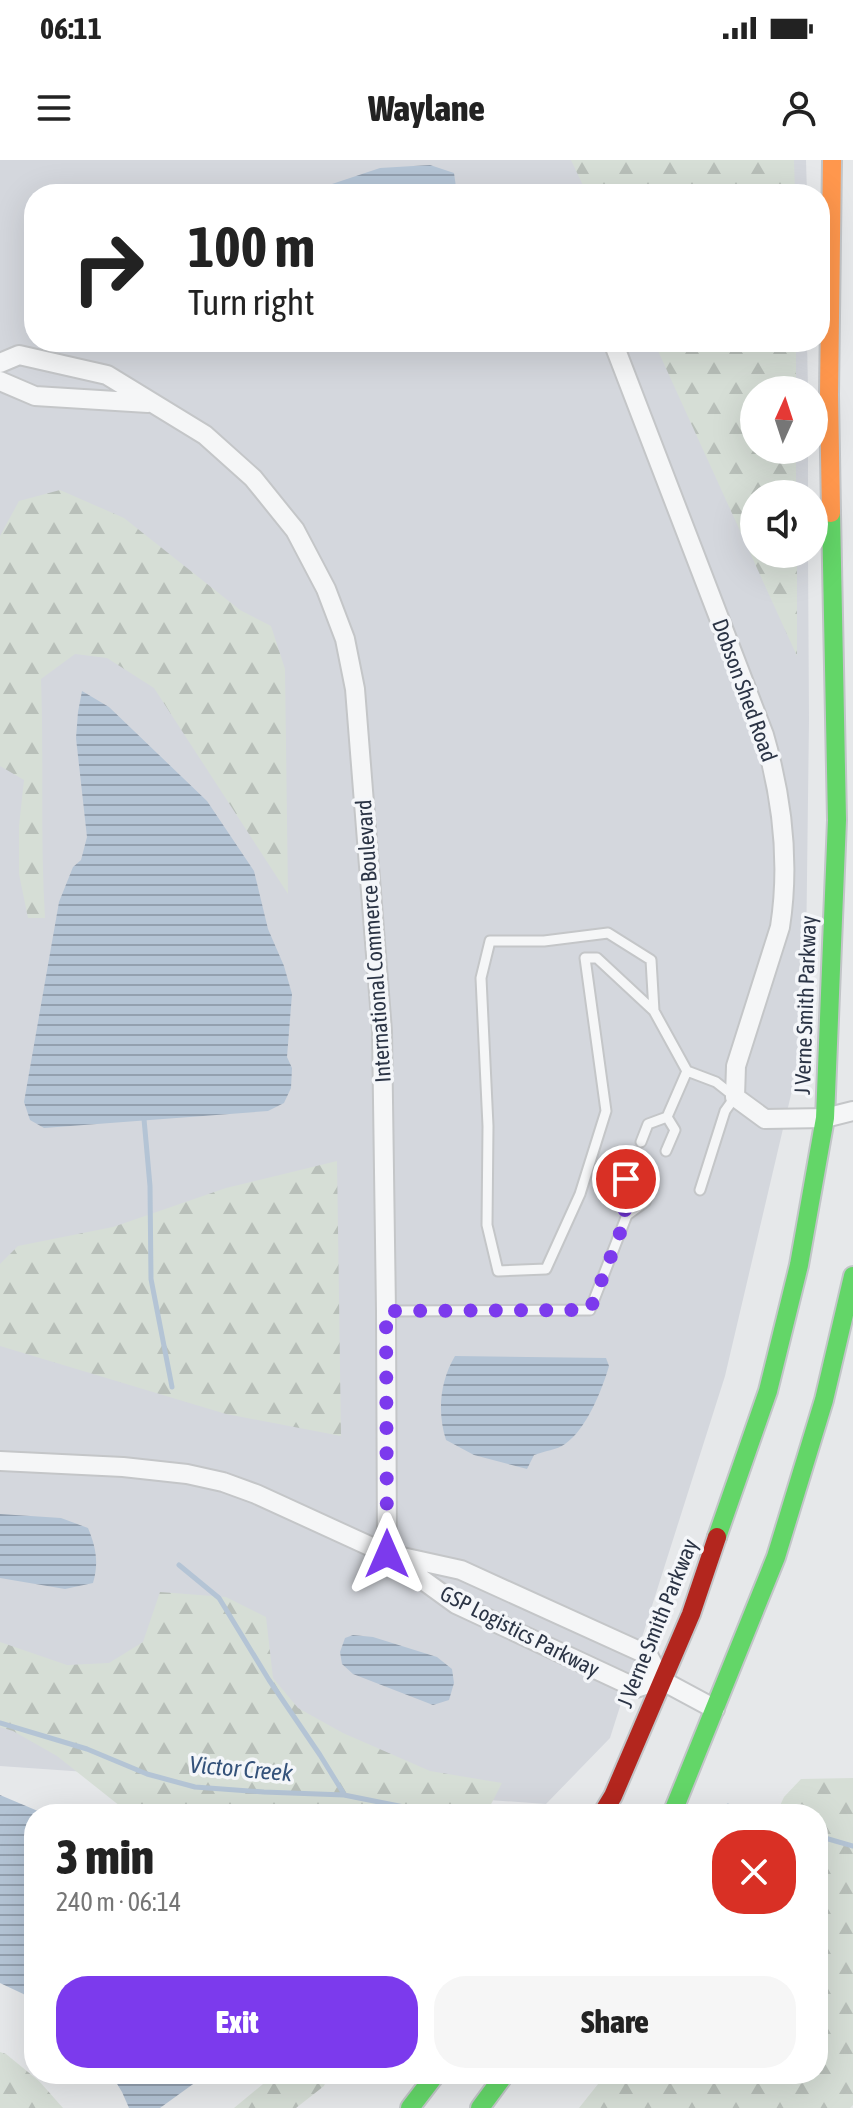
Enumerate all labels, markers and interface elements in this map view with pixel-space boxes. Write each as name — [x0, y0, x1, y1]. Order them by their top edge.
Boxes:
text: 06:11 — [40, 11, 102, 45]
icon: menu — [32, 86, 76, 130]
icon: person — [777, 86, 821, 130]
text: Waylane — [368, 87, 485, 129]
text: 100 m — [188, 215, 315, 279]
icon: right — [56, 216, 160, 320]
text: Turn right — [188, 281, 315, 323]
north arrow — [740, 376, 828, 464]
map controls — [740, 376, 828, 568]
button: sound — [740, 480, 828, 568]
street label: Dobson Shed Road — [707, 615, 783, 765]
street label: International Commerce Boulevard — [350, 799, 396, 1083]
street label: J Verne Smith Parkway — [789, 915, 821, 1095]
pin — [592, 1145, 660, 1213]
icon: arrive — [604, 1157, 648, 1201]
position arrow — [345, 1512, 429, 1596]
street label: J Verne Smith Parkway — [611, 1535, 703, 1711]
street label: GSP Logistics Parkway — [436, 1580, 604, 1682]
water label: Victor Creek — [188, 1751, 294, 1786]
text: 3 min — [56, 1829, 154, 1884]
button: close — [712, 1830, 796, 1914]
text: 240 m · 06:14 — [56, 1887, 181, 1917]
button: Exit — [56, 1976, 418, 2068]
button: Share — [434, 1976, 796, 2068]

